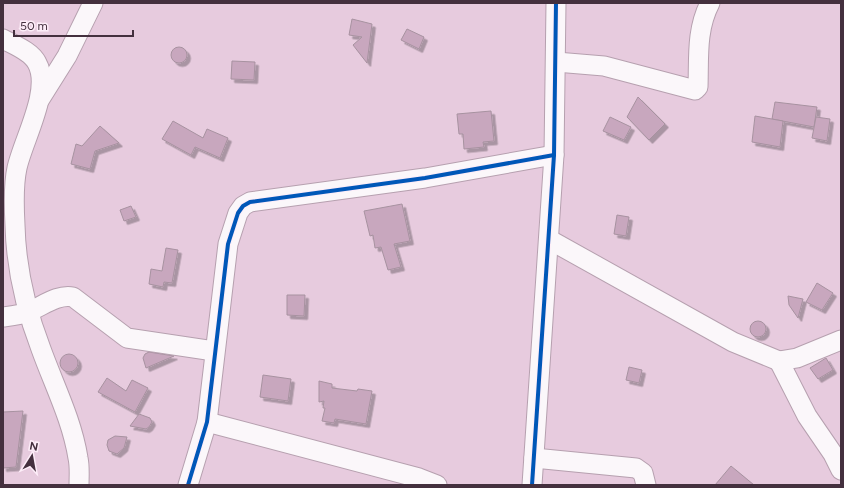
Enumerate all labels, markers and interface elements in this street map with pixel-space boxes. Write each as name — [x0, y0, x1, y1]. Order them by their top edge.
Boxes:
scale bar — [14, 12, 133, 38]
text: 50 m — [20, 19, 48, 33]
north arrow — [12, 436, 52, 476]
text: N — [28, 439, 39, 454]

